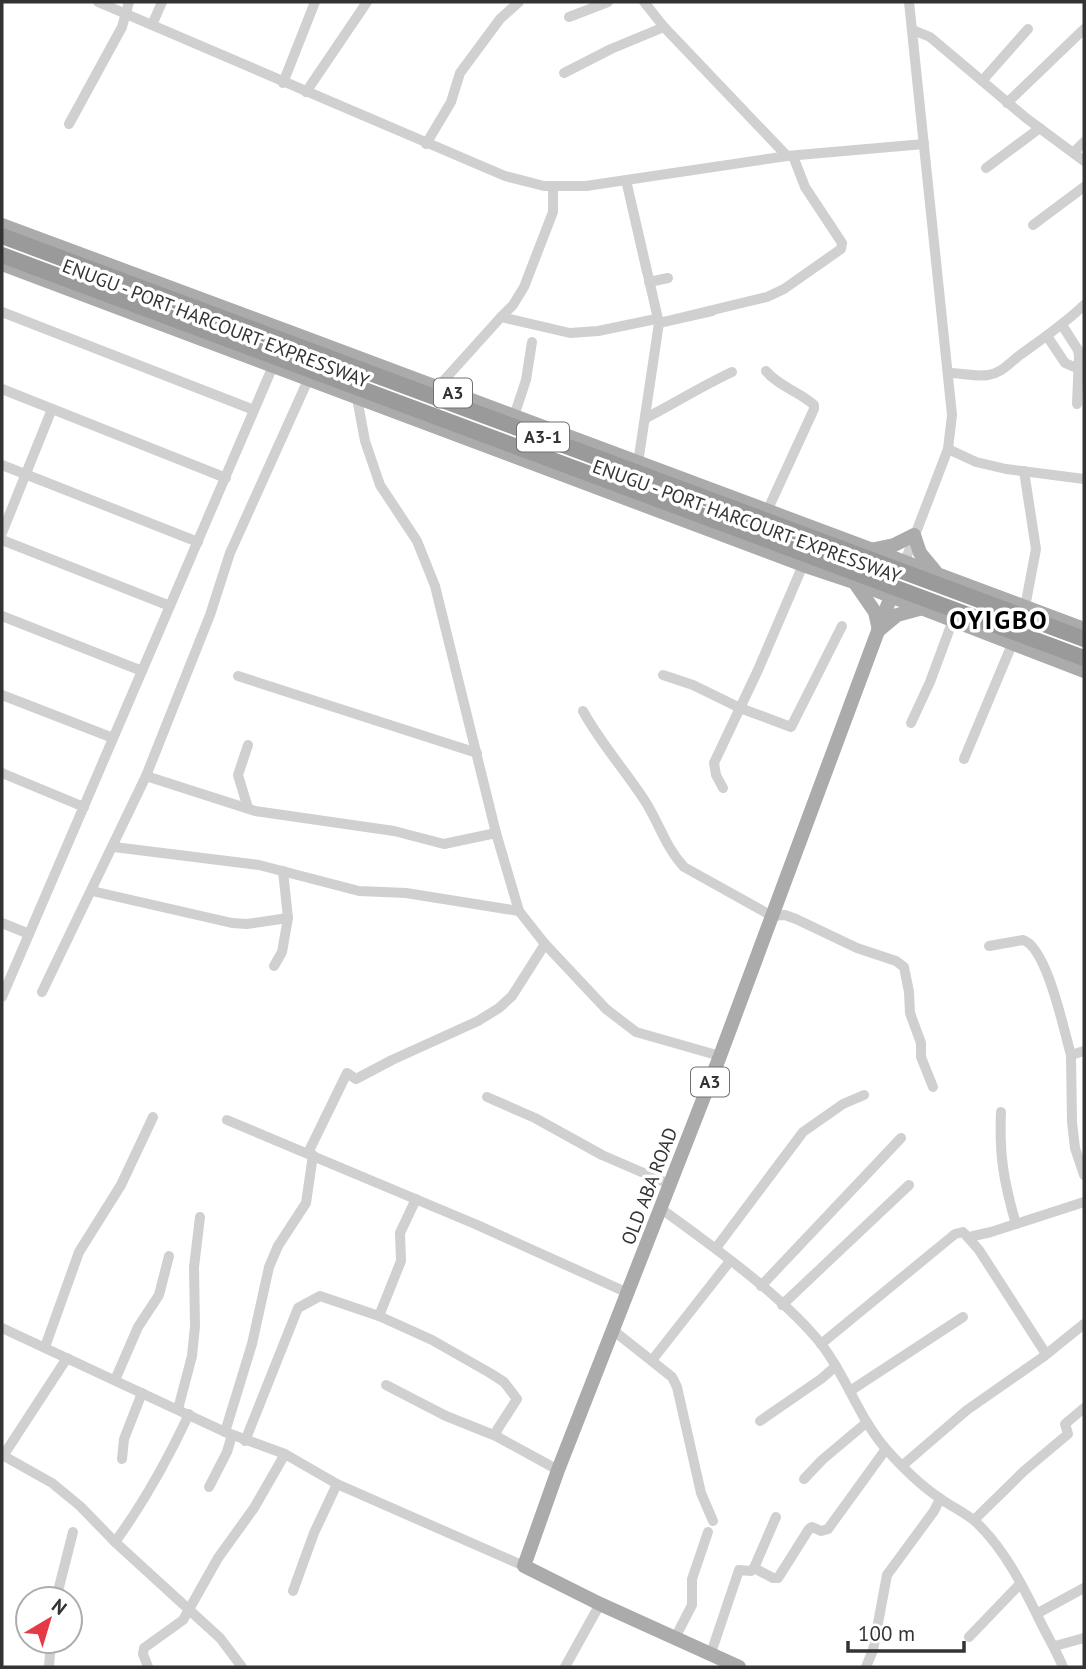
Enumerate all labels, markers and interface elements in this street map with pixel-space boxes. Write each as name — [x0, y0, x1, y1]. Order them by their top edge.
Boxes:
street label: ENUGU - PORT HARCOURT EXPRESSWAY — [59, 253, 373, 393]
road number: A3 — [434, 379, 472, 408]
road number: A3-1 — [517, 422, 569, 452]
street label: ENUGU - PORT HARCOURT EXPRESSWAY — [589, 454, 905, 588]
district label: OYIGBO — [949, 603, 1049, 636]
road number: A3 — [691, 1068, 729, 1097]
street label: OLD ABA ROAD — [616, 1124, 682, 1248]
north arrow — [14, 1585, 84, 1655]
text: N — [47, 1593, 72, 1620]
scale bar — [848, 1610, 964, 1654]
text: 100 m — [858, 1620, 915, 1647]

